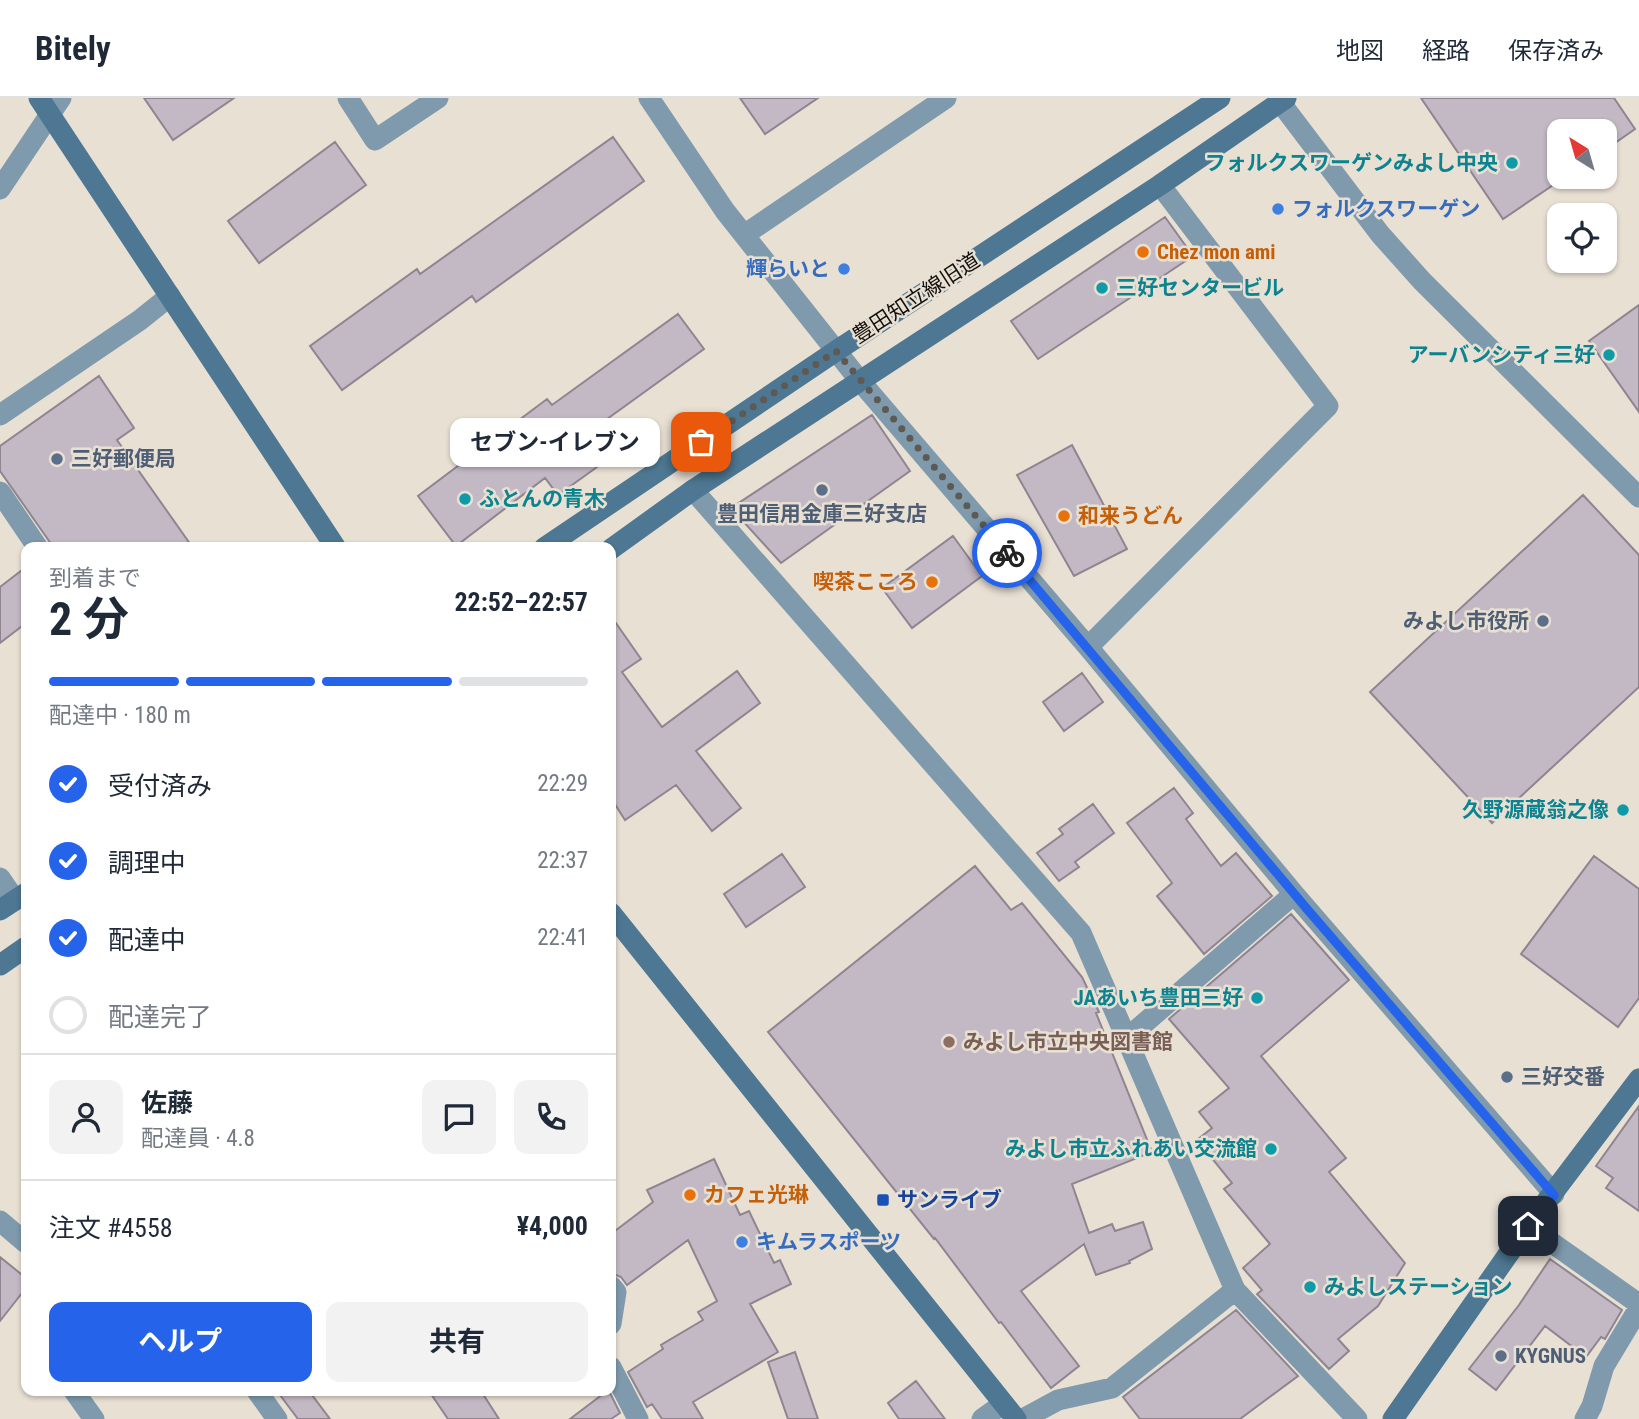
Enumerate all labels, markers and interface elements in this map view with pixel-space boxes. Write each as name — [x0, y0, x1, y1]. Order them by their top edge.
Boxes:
text: Bitely — [35, 29, 111, 68]
text: 地図 — [1336, 37, 1384, 65]
text: 経路 — [1422, 37, 1470, 65]
text: 保存済み — [1508, 37, 1604, 65]
north arrow — [1547, 119, 1617, 189]
map controls — [1547, 119, 1617, 273]
place label: フォルクスワーゲンみよし中央 — [1205, 151, 1498, 175]
marker: フォルクスワーゲンみよし中央 — [1504, 155, 1520, 171]
place label: フォルクスワーゲン — [1292, 197, 1480, 221]
marker: フォルクスワーゲン — [1270, 201, 1286, 217]
button: locate — [1547, 203, 1617, 273]
place label: Chez mon ami — [1157, 240, 1276, 264]
marker: Chez mon ami — [1135, 244, 1151, 260]
street label: 豊田知立線旧道 — [848, 248, 984, 348]
place label: 輝らいと — [746, 257, 830, 281]
marker: 輝らいと — [836, 261, 852, 277]
place label: 三好センタービル — [1116, 276, 1284, 300]
marker: 三好センタービル — [1094, 280, 1110, 296]
place label: アーバンシティ三好 — [1408, 343, 1595, 367]
marker: アーバンシティ三好 — [1601, 347, 1617, 363]
pin — [671, 412, 731, 472]
callout: セブン-イレブン — [449, 418, 659, 466]
icon: bag — [682, 423, 720, 461]
text: セブン-イレブン — [470, 429, 640, 456]
place label: 三好郵便局 — [71, 447, 176, 471]
marker: 三好郵便局 — [49, 451, 65, 467]
marker: 豊田信用金庫三好支店 — [814, 482, 830, 498]
place label: ふとんの青木 — [479, 487, 605, 511]
marker: ふとんの青木 — [457, 491, 473, 507]
place label: 豊田信用金庫三好支店 — [717, 502, 927, 526]
place label: 和来うどん — [1078, 504, 1183, 528]
marker: 和来うどん — [1056, 508, 1072, 524]
courier — [972, 518, 1042, 588]
icon: bike — [988, 534, 1026, 572]
text: 到着まで — [49, 565, 141, 592]
place label: 喫茶こころ — [813, 570, 918, 594]
marker: 喫茶こころ — [924, 574, 940, 590]
text: 22:52–22:57 — [454, 587, 588, 617]
text: 2 分 — [49, 592, 129, 646]
place label: みよし市役所 — [1403, 609, 1529, 633]
marker: みよし市役所 — [1535, 613, 1551, 629]
text: 配達中 · 180 m — [49, 702, 191, 729]
icon: check — [49, 765, 87, 803]
text: 22:29 — [537, 770, 588, 797]
text: 受付済み — [108, 771, 212, 801]
place label: 久野源蔵翁之像 — [1462, 798, 1609, 822]
marker: 久野源蔵翁之像 — [1615, 802, 1631, 818]
icon: check — [49, 842, 87, 880]
text: 22:37 — [537, 847, 588, 874]
text: 調理中 — [108, 848, 186, 878]
icon: check — [49, 919, 87, 957]
text: 22:41 — [537, 924, 588, 951]
text: 配達中 — [108, 925, 186, 955]
place label: JAあいち豊田三好 — [1073, 986, 1243, 1010]
marker: JAあいち豊田三好 — [1249, 990, 1265, 1006]
text: 配達完了 — [108, 1002, 212, 1032]
place label: みよし市立中央図書館 — [963, 1030, 1173, 1054]
marker: みよし市立中央図書館 — [941, 1034, 957, 1050]
place label: 三好交番 — [1521, 1065, 1605, 1089]
marker: 三好交番 — [1499, 1069, 1515, 1085]
button: person — [49, 1080, 123, 1154]
button: chat — [422, 1080, 496, 1154]
button: phone — [514, 1080, 588, 1154]
text: 佐藤 — [141, 1088, 193, 1118]
text: 配達員 · 4.8 — [141, 1125, 255, 1152]
place label: みよし市立ふれあい交流館 — [1005, 1137, 1257, 1161]
marker: みよし市立ふれあい交流館 — [1263, 1141, 1279, 1157]
place label: カフェ光琳 — [704, 1183, 809, 1207]
marker: カフェ光琳 — [682, 1187, 698, 1203]
place label: サンライブ — [897, 1188, 1002, 1212]
marker: サンライブ — [875, 1192, 891, 1208]
pin — [1498, 1196, 1558, 1256]
icon: home — [1509, 1207, 1547, 1245]
text: ¥4,000 — [517, 1211, 588, 1241]
text: 注文 #4558 — [49, 1213, 173, 1243]
place label: キムラスポーツ — [756, 1230, 901, 1254]
marker: キムラスポーツ — [734, 1234, 750, 1250]
place label: みよしステーション — [1324, 1275, 1513, 1299]
marker: みよしステーション — [1302, 1279, 1318, 1295]
button: ヘルプ — [49, 1302, 312, 1382]
button: 共有 — [326, 1302, 588, 1382]
place label: KYGNUS — [1515, 1344, 1586, 1368]
marker: KYGNUS — [1493, 1348, 1509, 1364]

